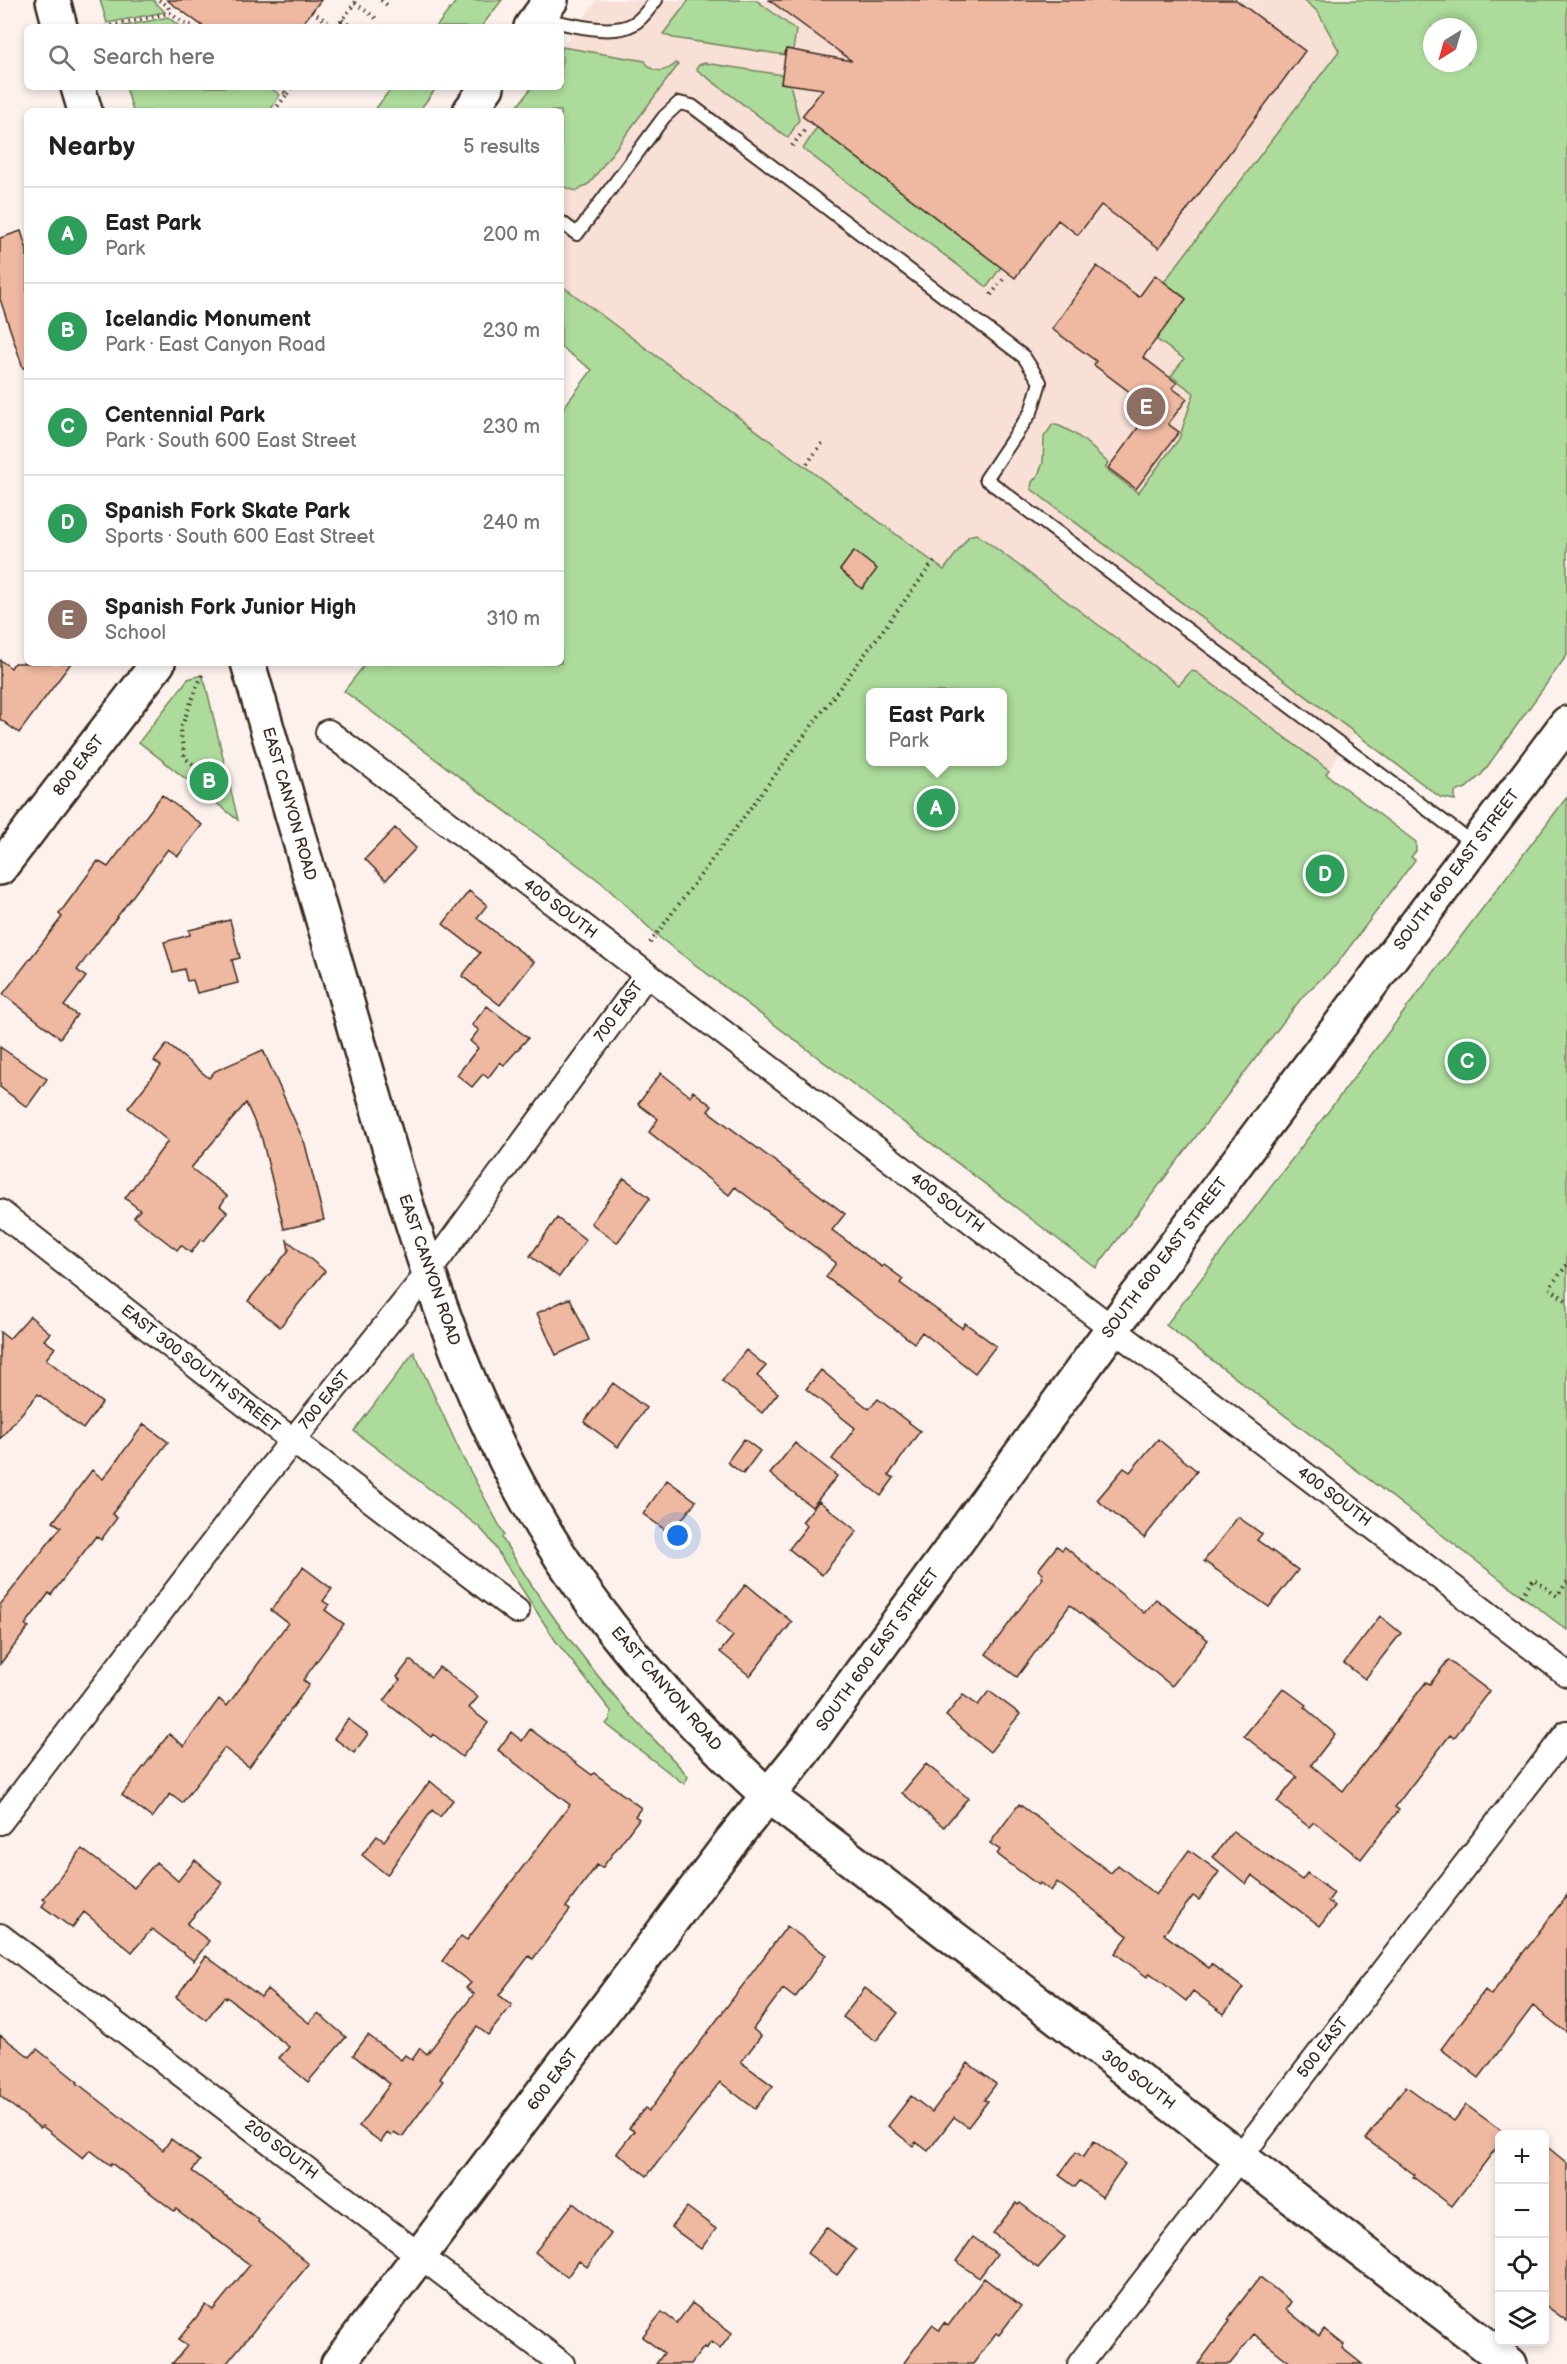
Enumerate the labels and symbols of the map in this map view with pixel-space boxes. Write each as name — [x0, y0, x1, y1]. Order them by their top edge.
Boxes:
north arrow — [1423, 18, 1477, 72]
pin: E — [1126, 384, 1166, 430]
street label: EAST CANYON ROAD — [258, 725, 320, 883]
street label: 800 EAST — [49, 732, 109, 800]
pin: B — [190, 758, 228, 804]
street label: SOUTH 600 EAST STREET — [1390, 785, 1524, 954]
pin: A — [916, 786, 956, 830]
pin: D — [1306, 852, 1344, 896]
street label: 400 SOUTH — [519, 875, 601, 943]
street label: 700 EAST — [591, 978, 648, 1046]
pin: C — [1448, 1038, 1486, 1084]
street label: 400 SOUTH — [906, 1169, 988, 1237]
street label: SOUTH 600 EAST STREET — [1098, 1173, 1232, 1342]
street label: EAST CANYON ROAD — [394, 1192, 464, 1348]
street label: EAST 300 SOUTH STREET — [117, 1301, 283, 1437]
street label: 700 EAST — [295, 1366, 355, 1433]
street label: 400 SOUTH — [1293, 1463, 1375, 1531]
your location — [663, 1521, 692, 1550]
street label: SOUTH 600 EAST STREET — [813, 1565, 944, 1735]
street label: EAST CANYON ROAD — [607, 1623, 725, 1755]
street label: 500 EAST — [1293, 2014, 1353, 2082]
street label: 600 EAST — [524, 2045, 583, 2115]
street label: 300 SOUTH — [1097, 2046, 1179, 2114]
street label: 200 SOUTH — [240, 2116, 322, 2184]

